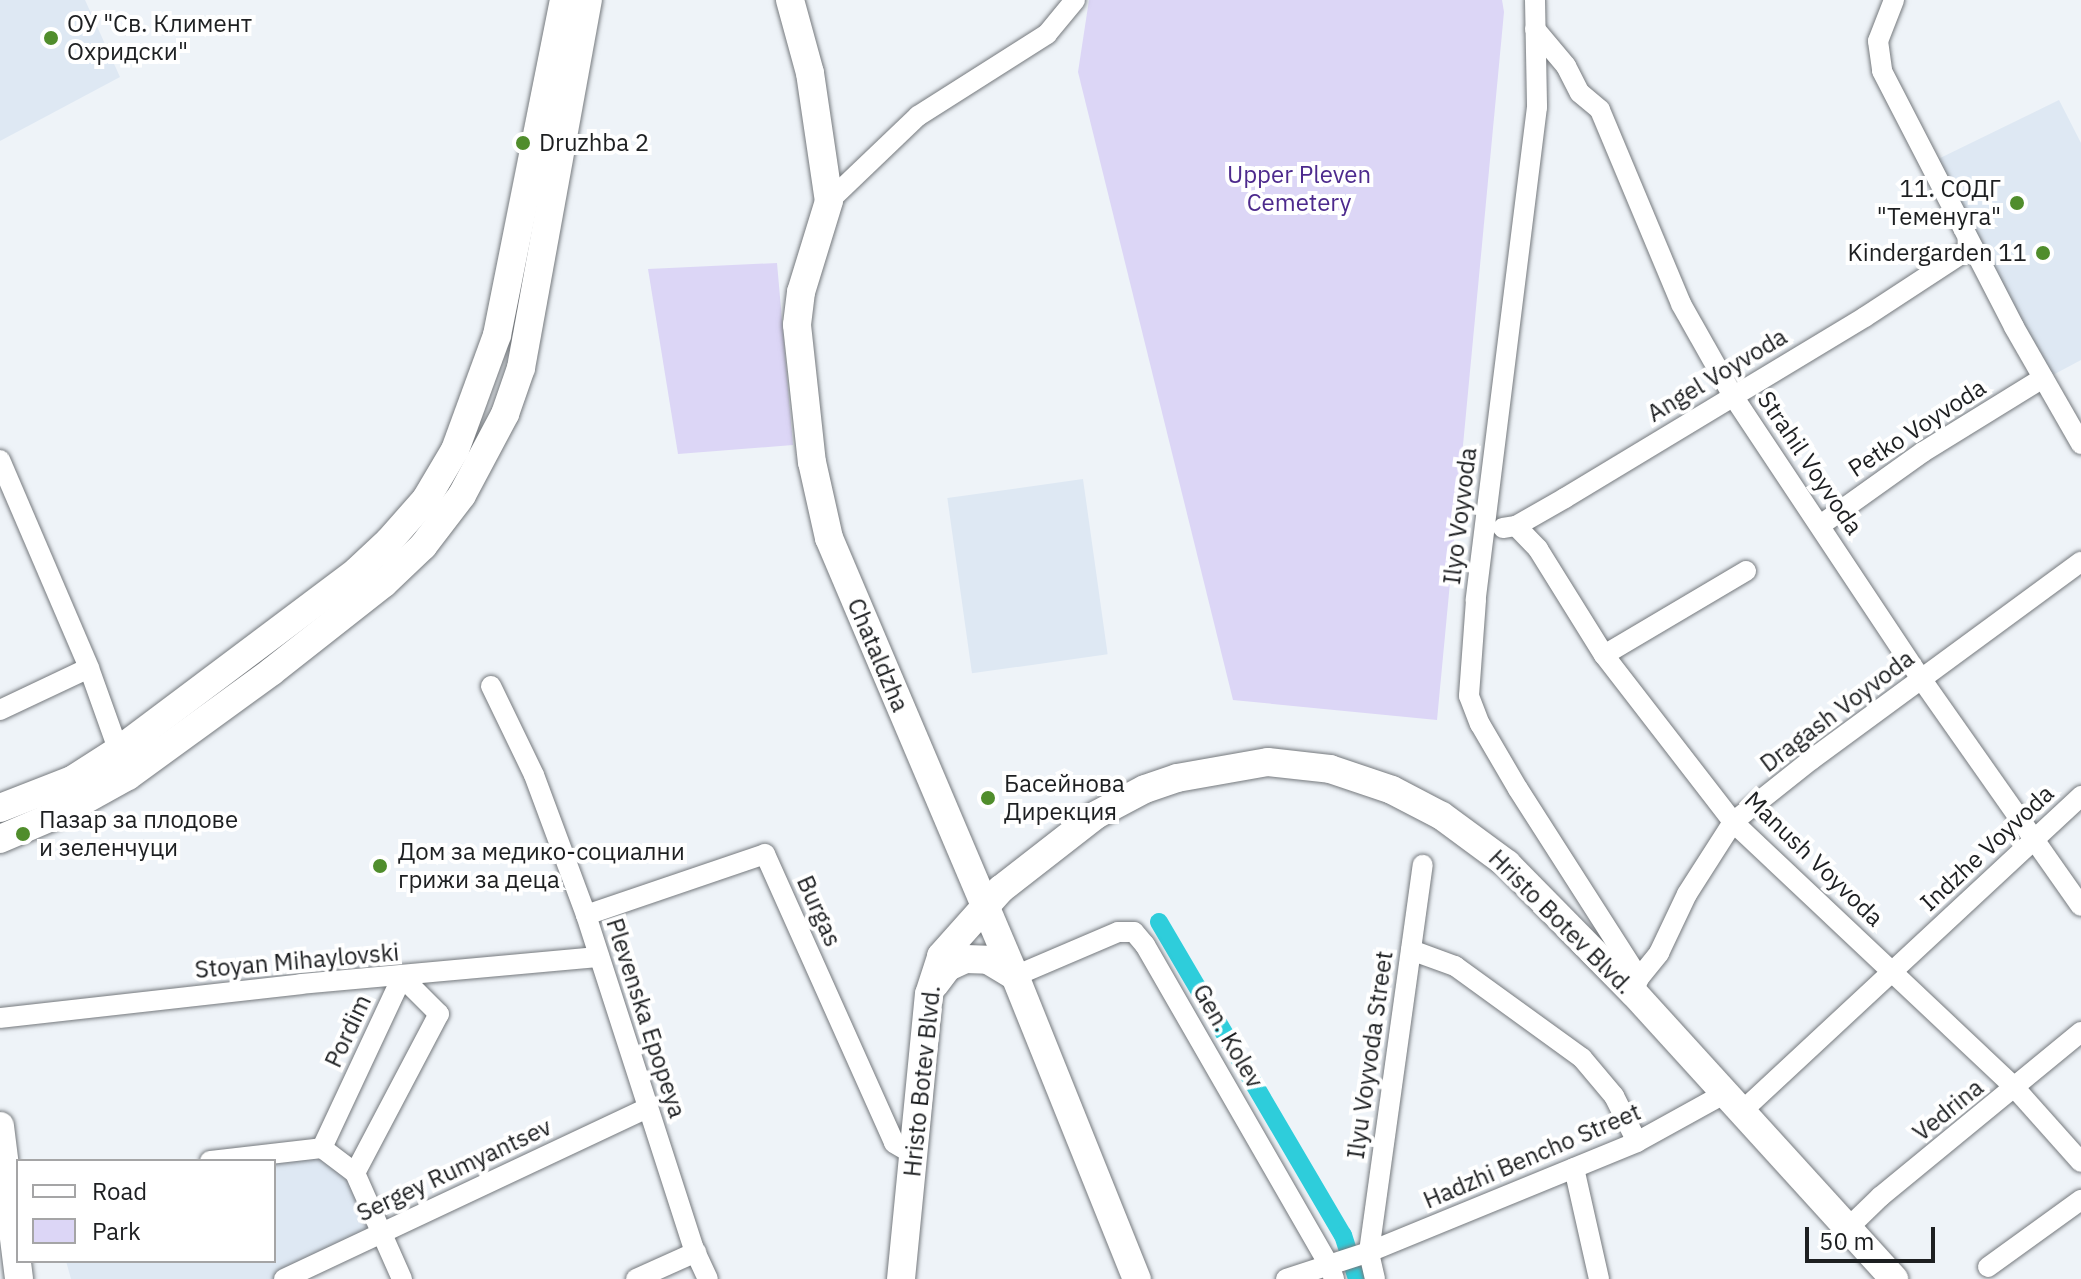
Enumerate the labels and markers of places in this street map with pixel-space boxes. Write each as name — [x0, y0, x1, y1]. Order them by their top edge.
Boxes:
place label: ОУ "Св. Климент Охридски" — [67, 10, 252, 66]
marker: ОУ "Св. Климент Охридски" — [42, 29, 60, 47]
place label: Druzhba 2 — [539, 129, 649, 157]
marker: Druzhba 2 — [514, 134, 532, 152]
place label: 11. СОДГ "Теменуга" — [1877, 175, 2001, 231]
marker: 11. СОДГ "Теменуга" — [2008, 194, 2026, 212]
place label: Kindergarden 11 — [1848, 239, 2027, 267]
marker: Kindergarden 11 — [2034, 244, 2052, 262]
place label: Басейнова Дирекция — [1004, 770, 1125, 826]
marker: Басейнова Дирекция — [979, 789, 997, 807]
place label: Пазар за плодове и зеленчуци — [39, 806, 238, 862]
marker: Пазар за плодове и зеленчуци — [14, 825, 32, 843]
place label: Дом за медико-социални грижи за деца — [398, 838, 685, 894]
marker: Дом за медико-социални грижи за деца — [369, 855, 391, 877]

